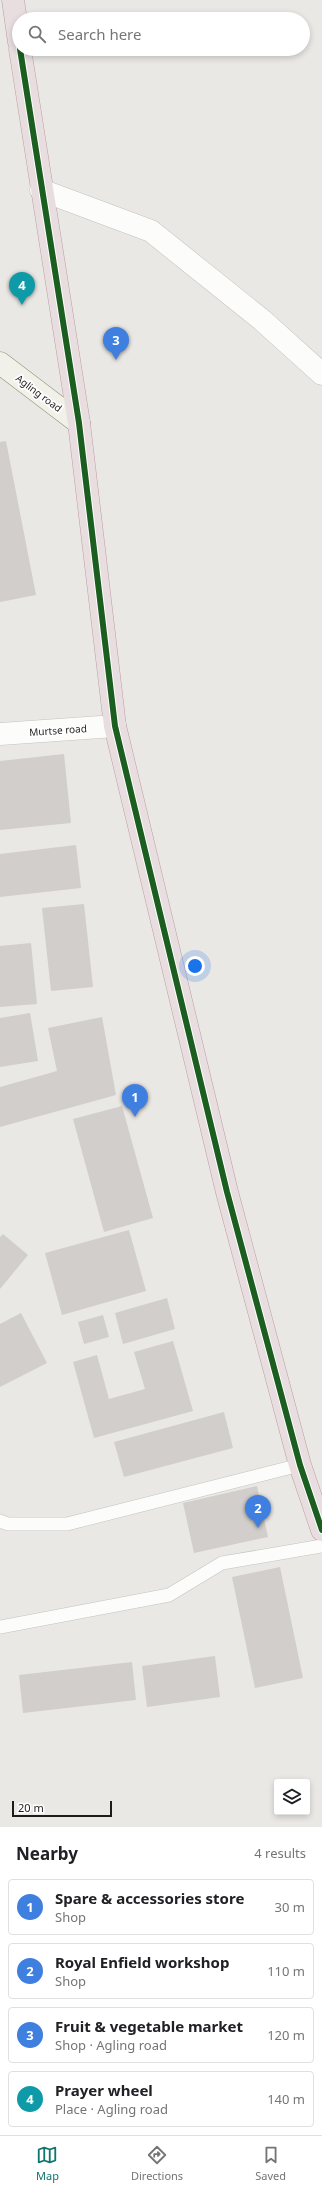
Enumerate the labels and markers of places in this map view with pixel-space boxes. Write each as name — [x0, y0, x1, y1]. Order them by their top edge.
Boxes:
pin: 4 — [9, 272, 35, 305]
pin: 3 — [103, 327, 129, 360]
pin: 1 — [122, 1084, 148, 1117]
pin: 2 — [245, 1495, 271, 1528]

